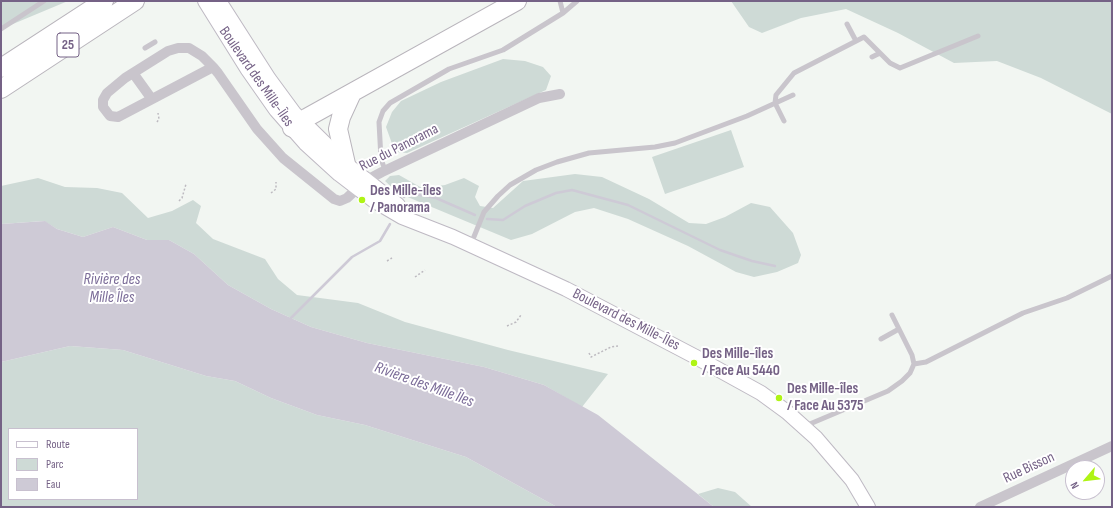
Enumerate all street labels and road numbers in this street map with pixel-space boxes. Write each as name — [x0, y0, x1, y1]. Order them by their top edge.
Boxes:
street label: Boulevard des Mille-Îles — [215, 23, 297, 131]
road number: 25 — [57, 33, 79, 57]
street label: Rue du Panorama — [356, 120, 442, 176]
street label: Boulevard des Mille-Îles — [569, 285, 683, 355]
street label: Rue Bisson — [1001, 448, 1057, 488]

